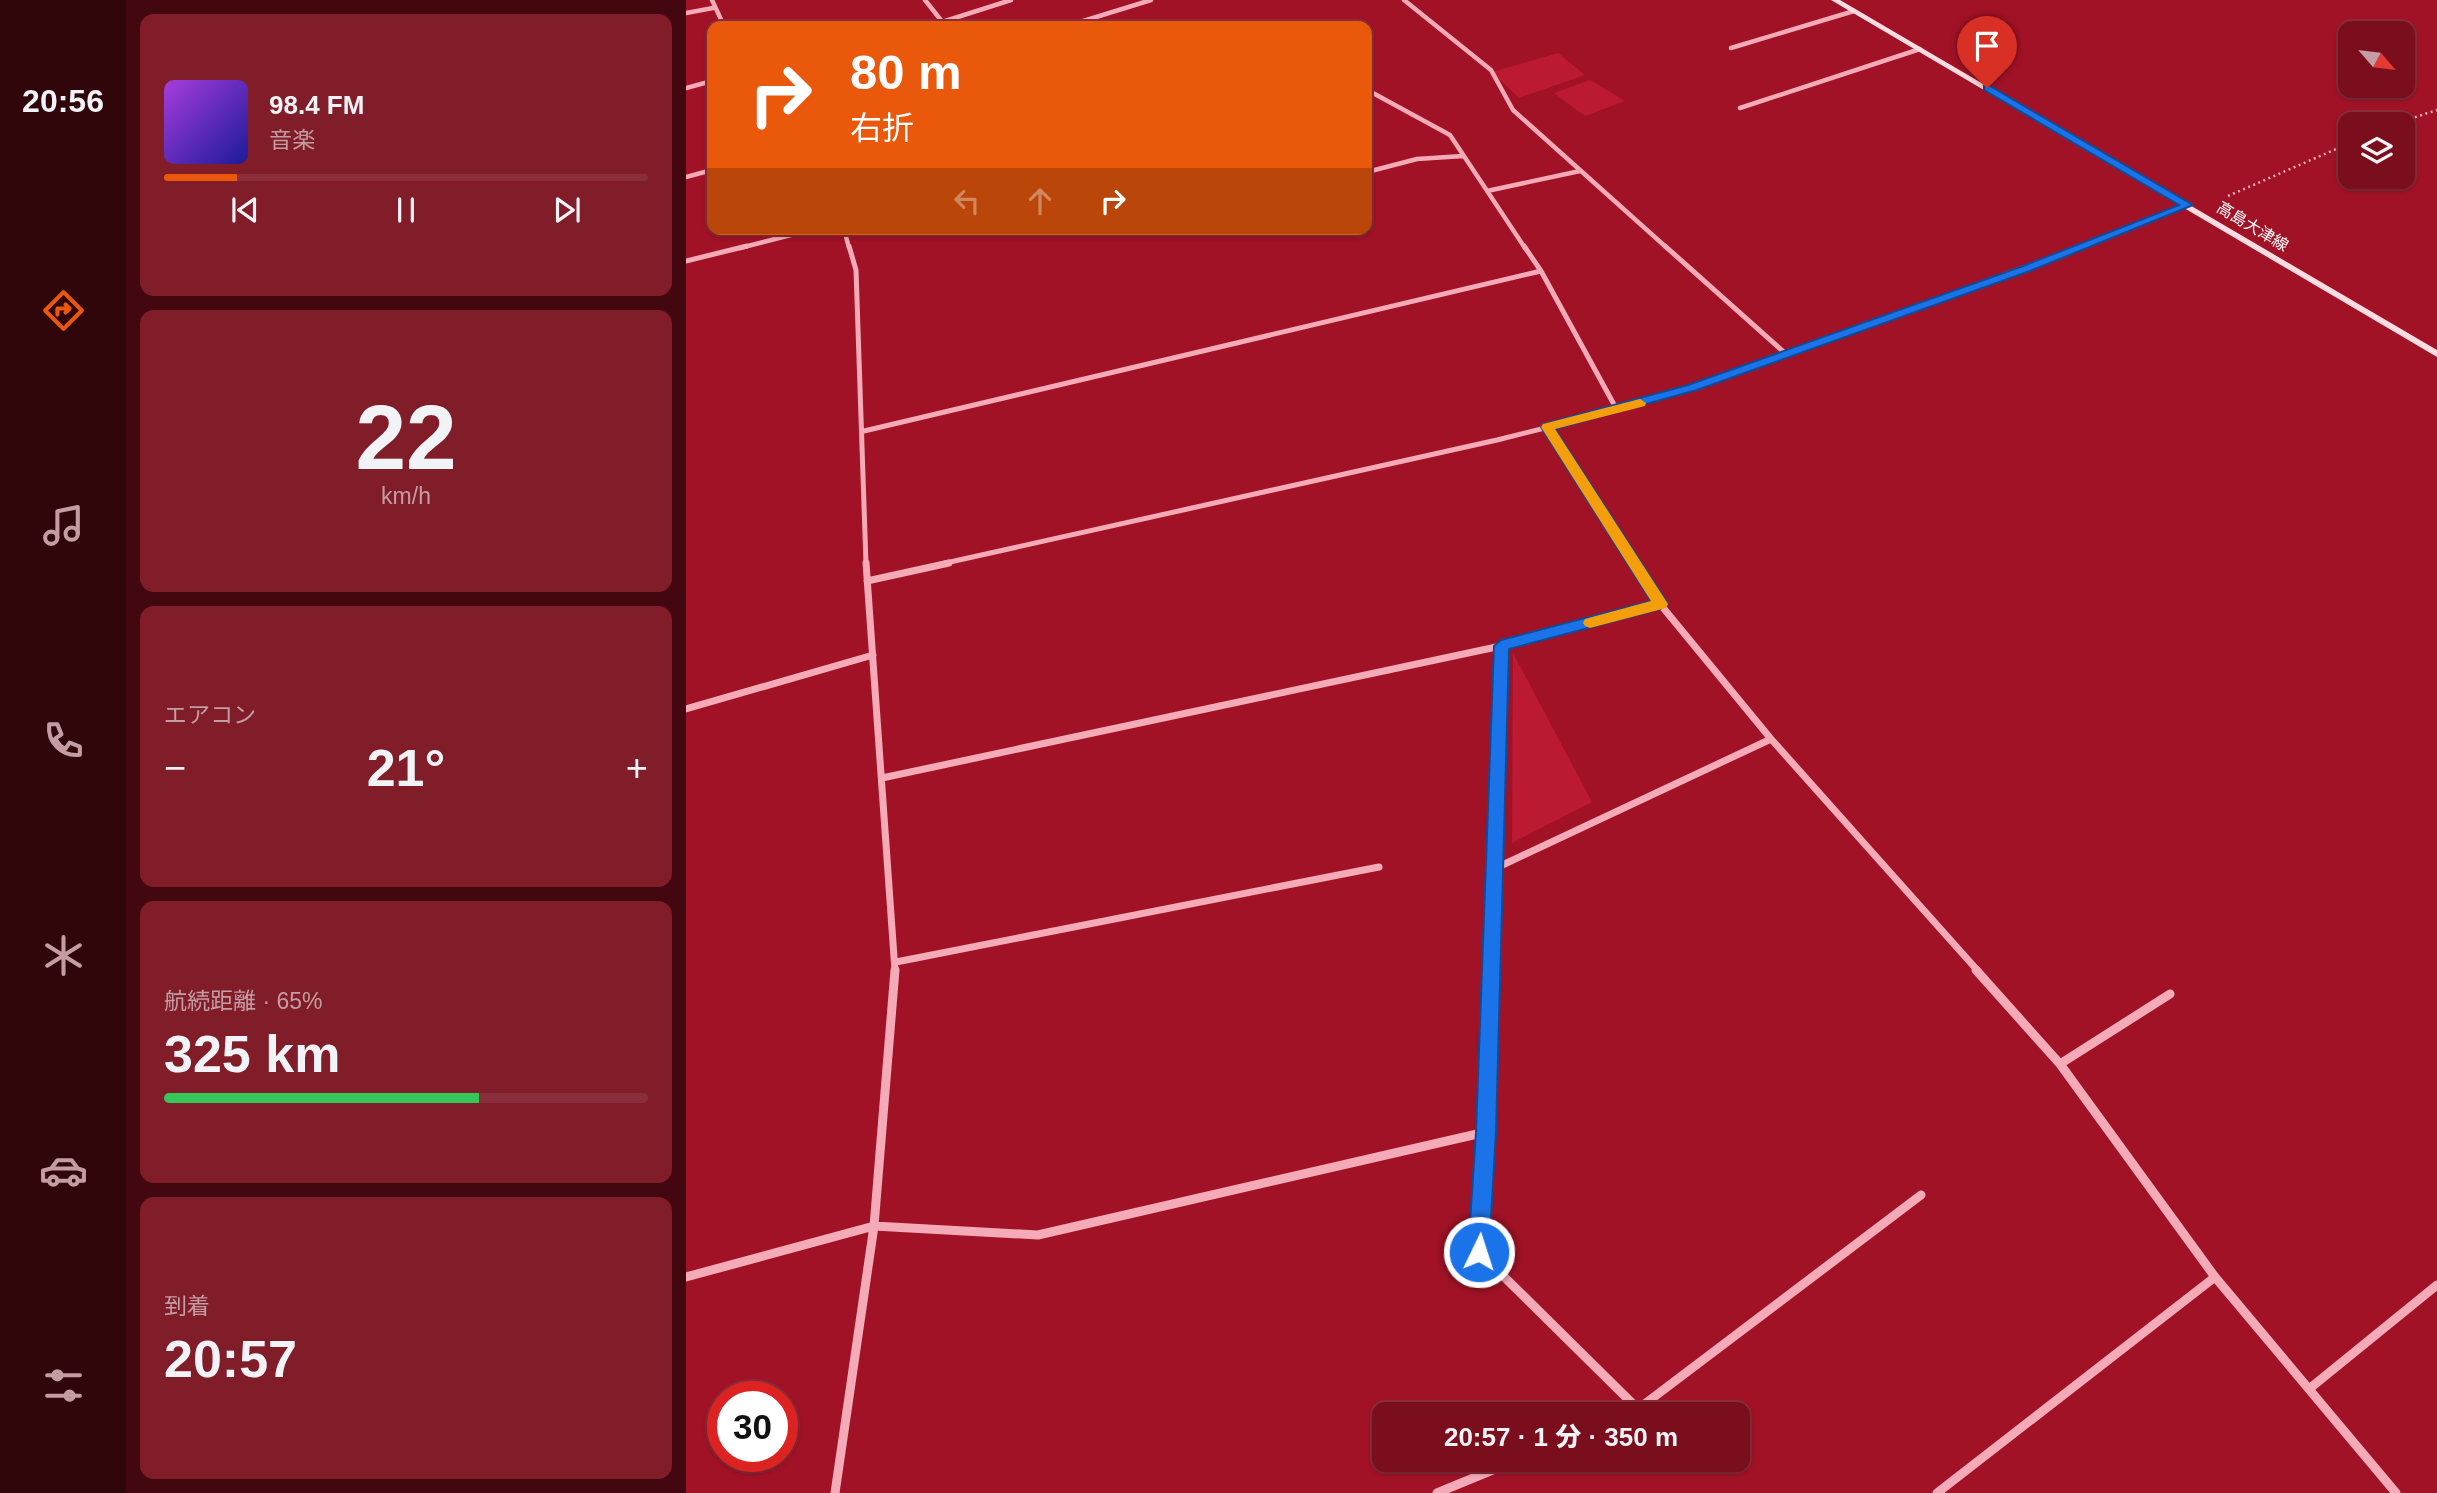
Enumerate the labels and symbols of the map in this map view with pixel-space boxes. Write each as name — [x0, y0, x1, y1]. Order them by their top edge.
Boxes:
pin — [1957, 16, 2017, 88]
north arrow — [2338, 21, 2415, 98]
street label: 高島大津線 — [2214, 199, 2291, 254]
position arrow — [1442, 1215, 1516, 1289]
speed limit sign: 30 — [707, 1381, 798, 1472]

